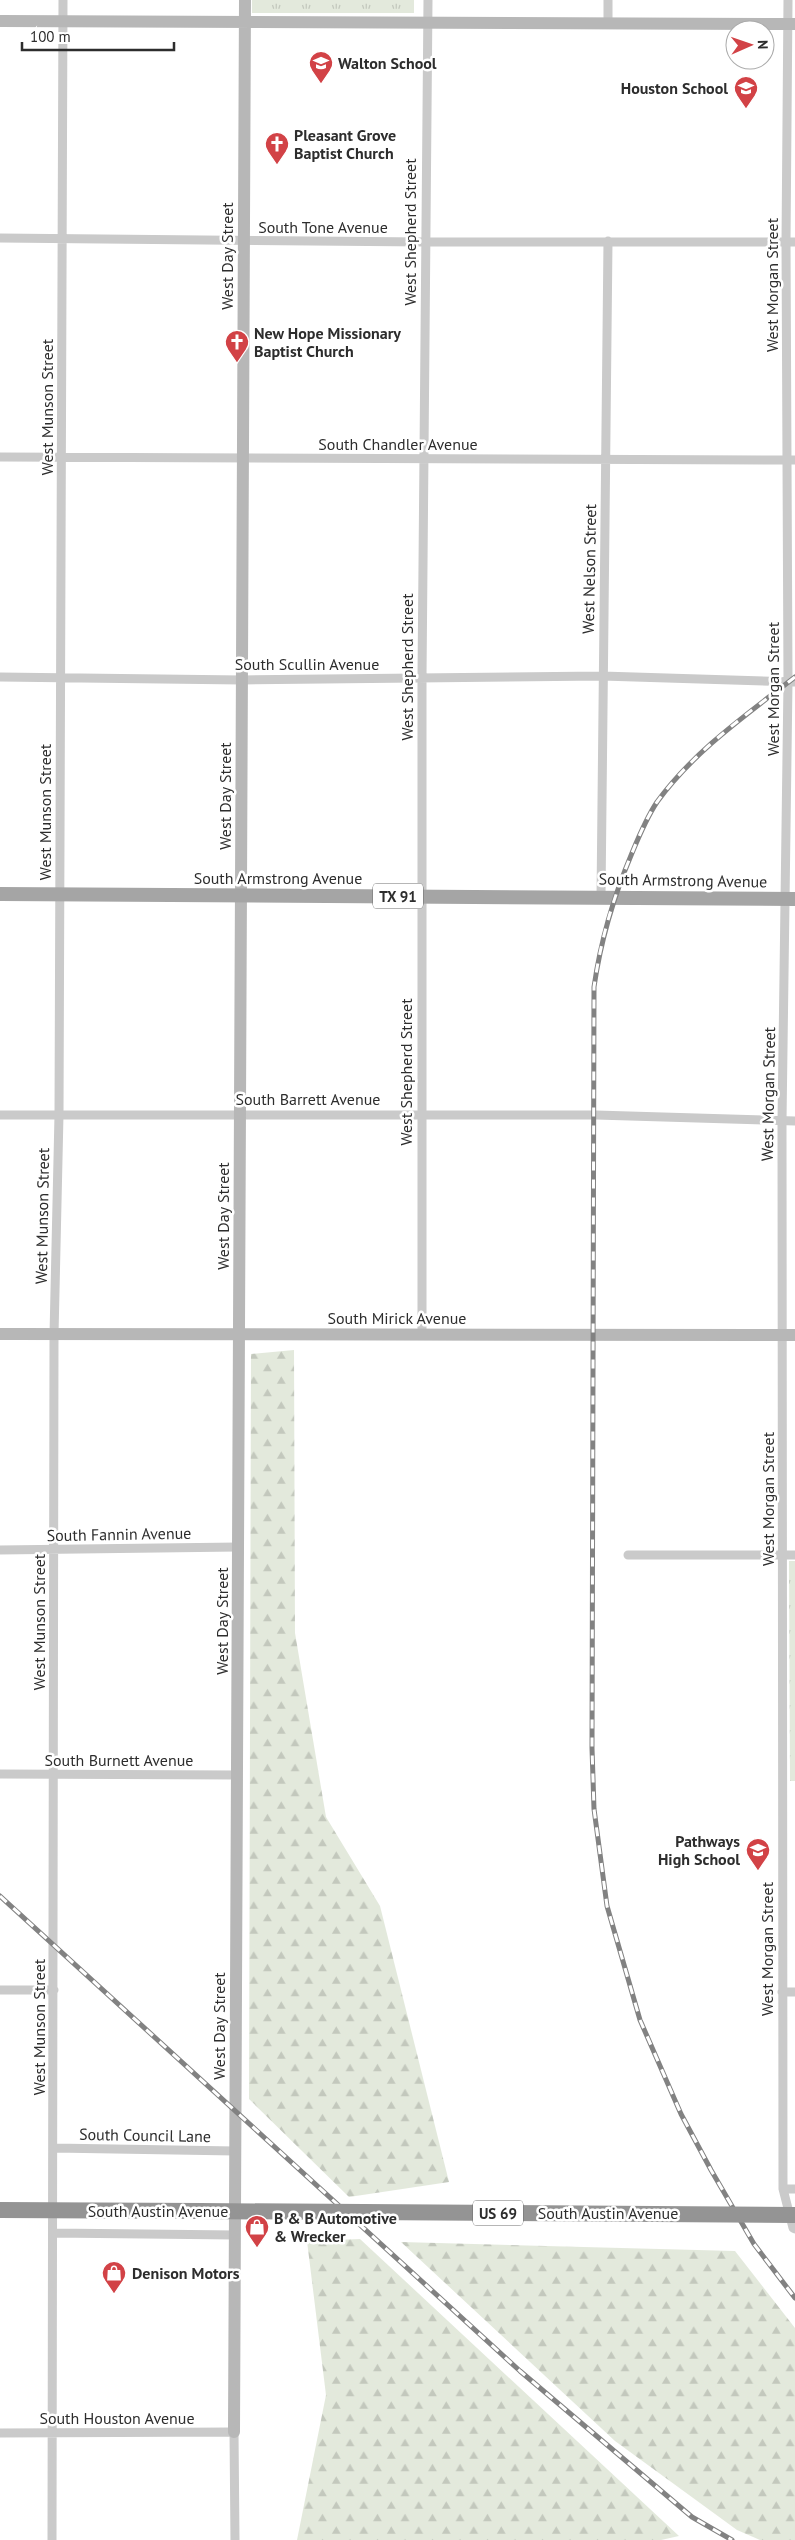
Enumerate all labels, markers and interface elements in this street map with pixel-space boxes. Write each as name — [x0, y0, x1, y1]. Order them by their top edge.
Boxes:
scale bar — [22, 20, 175, 52]
north arrow — [725, 20, 775, 70]
text: 100 m — [30, 27, 71, 46]
text: N — [754, 40, 772, 49]
school or university icon: Walton School — [308, 50, 334, 84]
place label: Walton School — [338, 53, 437, 73]
school or university icon: Houston School — [733, 75, 759, 109]
place label: Houston School — [621, 78, 728, 98]
place label: Pleasant Grove Baptist Church — [294, 125, 396, 163]
church icon: Pleasant Grove Baptist Church — [264, 131, 290, 165]
street label: West Shepherd Street — [400, 158, 420, 306]
street label: West Day Street — [217, 202, 237, 310]
street label: South Tone Avenue — [258, 217, 388, 237]
street label: West Morgan Street — [762, 217, 782, 352]
place label: New Hope Missionary Baptist Church — [254, 323, 401, 361]
church icon: New Hope Missionary Baptist Church — [224, 329, 250, 363]
street label: West Munson Street — [37, 338, 57, 475]
street label: South Chandler Avenue — [318, 434, 478, 454]
street label: West Nelson Street — [578, 503, 600, 634]
street label: West Shepherd Street — [397, 593, 417, 741]
street label: West Morgan Street — [763, 621, 783, 756]
street label: South Scullin Avenue — [235, 654, 379, 674]
street label: West Day Street — [215, 742, 235, 850]
street label: West Munson Street — [35, 743, 55, 880]
street label: South Armstrong Avenue — [194, 868, 362, 888]
street label: South Armstrong Avenue — [598, 869, 768, 891]
road number: TX 91 — [373, 884, 423, 908]
street label: West Shepherd Street — [396, 998, 416, 1146]
street label: West Morgan Street — [757, 1026, 779, 1161]
street label: South Barrett Avenue — [235, 1089, 381, 1109]
street label: West Munson Street — [31, 1147, 53, 1284]
street label: West Day Street — [213, 1162, 233, 1270]
street label: South Mirick Avenue — [328, 1308, 466, 1328]
street label: West Morgan Street — [758, 1431, 778, 1566]
street label: South Fannin Avenue — [47, 1523, 191, 1545]
street label: West Munson Street — [29, 1553, 49, 1690]
street label: West Day Street — [212, 1567, 232, 1675]
street label: South Burnett Avenue — [44, 1750, 194, 1770]
place label: Pathways High School — [658, 1831, 740, 1869]
school or university icon: Pathways High School — [745, 1837, 771, 1871]
street label: West Morgan Street — [757, 1881, 777, 2016]
street label: West Munson Street — [29, 1958, 49, 2095]
street label: West Day Street — [209, 1972, 229, 2080]
street label: South Council Lane — [79, 2124, 211, 2146]
road number: US 69 — [473, 2200, 523, 2226]
street label: South Austin Avenue — [88, 2201, 228, 2221]
street label: South Austin Avenue — [538, 2203, 678, 2223]
place label: B & B Automotive & Wrecker — [274, 2208, 397, 2246]
shop icon: B & B Automotive & Wrecker — [244, 2214, 270, 2248]
shop icon: Denison Motors — [101, 2260, 127, 2294]
place label: Denison Motors — [132, 2263, 240, 2283]
street label: South Houston Avenue — [39, 2408, 195, 2428]

